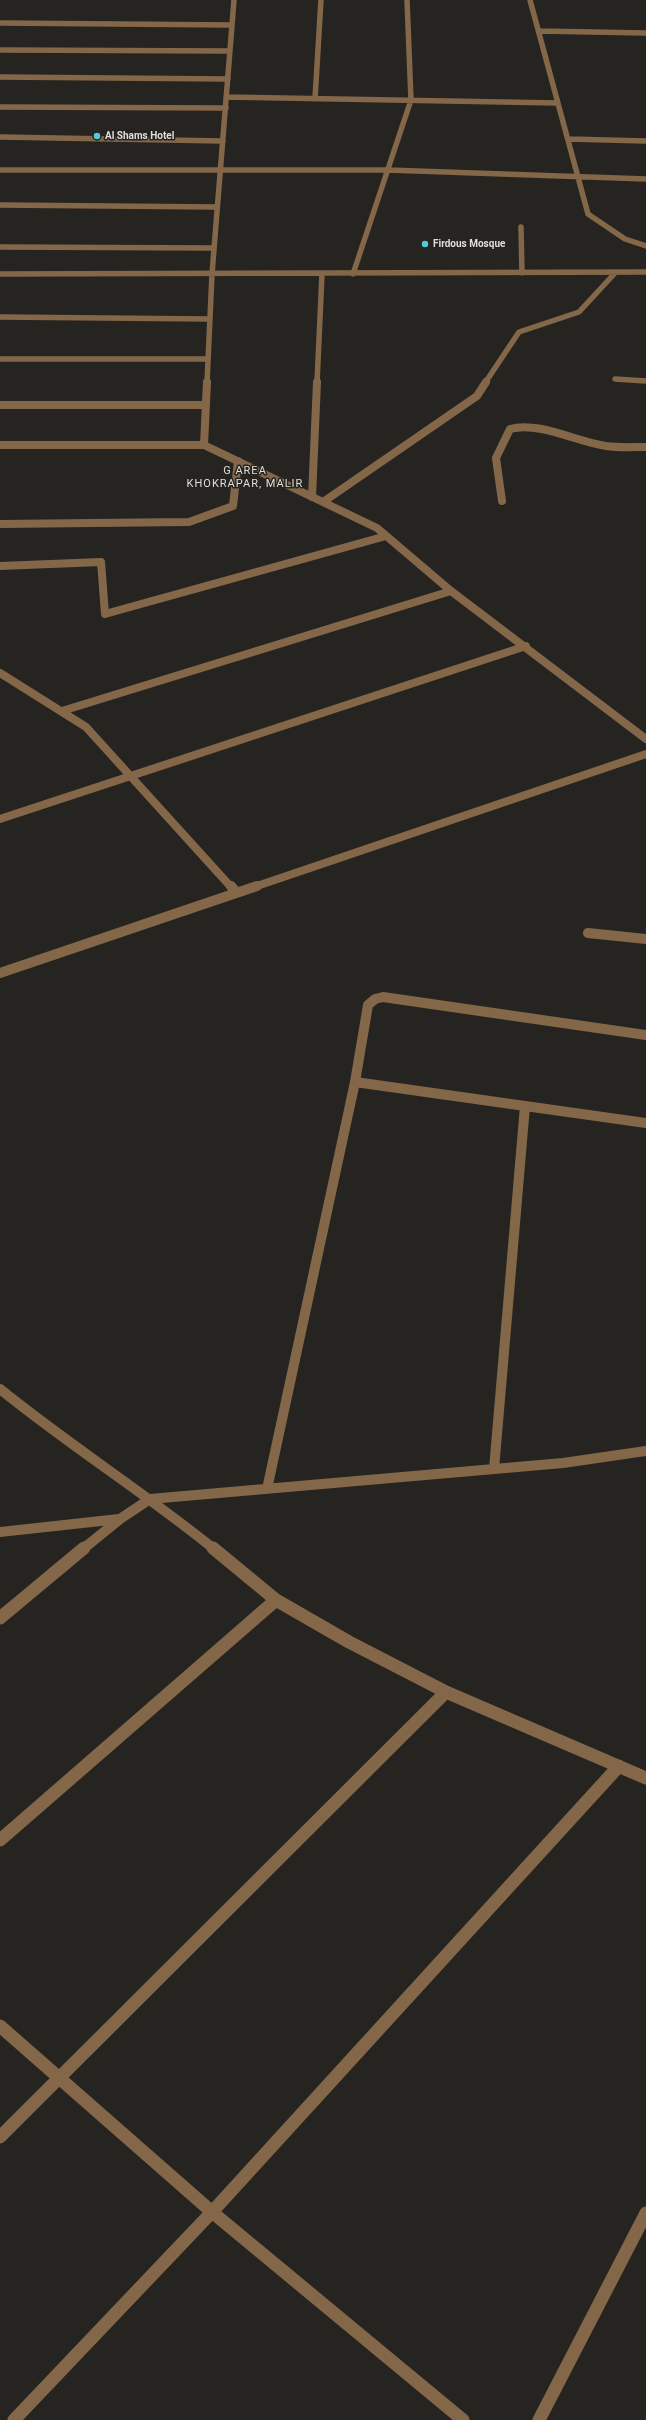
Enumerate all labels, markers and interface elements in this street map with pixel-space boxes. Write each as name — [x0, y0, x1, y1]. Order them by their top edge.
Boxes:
place label: Al Shams Hotel — [105, 130, 174, 142]
marker: Al Shams Hotel — [92, 131, 102, 141]
place label: Firdous Mosque — [433, 238, 505, 250]
marker: Firdous Mosque — [420, 239, 430, 249]
district label: G AREA KHOKRAPAR, MALIR — [187, 464, 303, 490]

